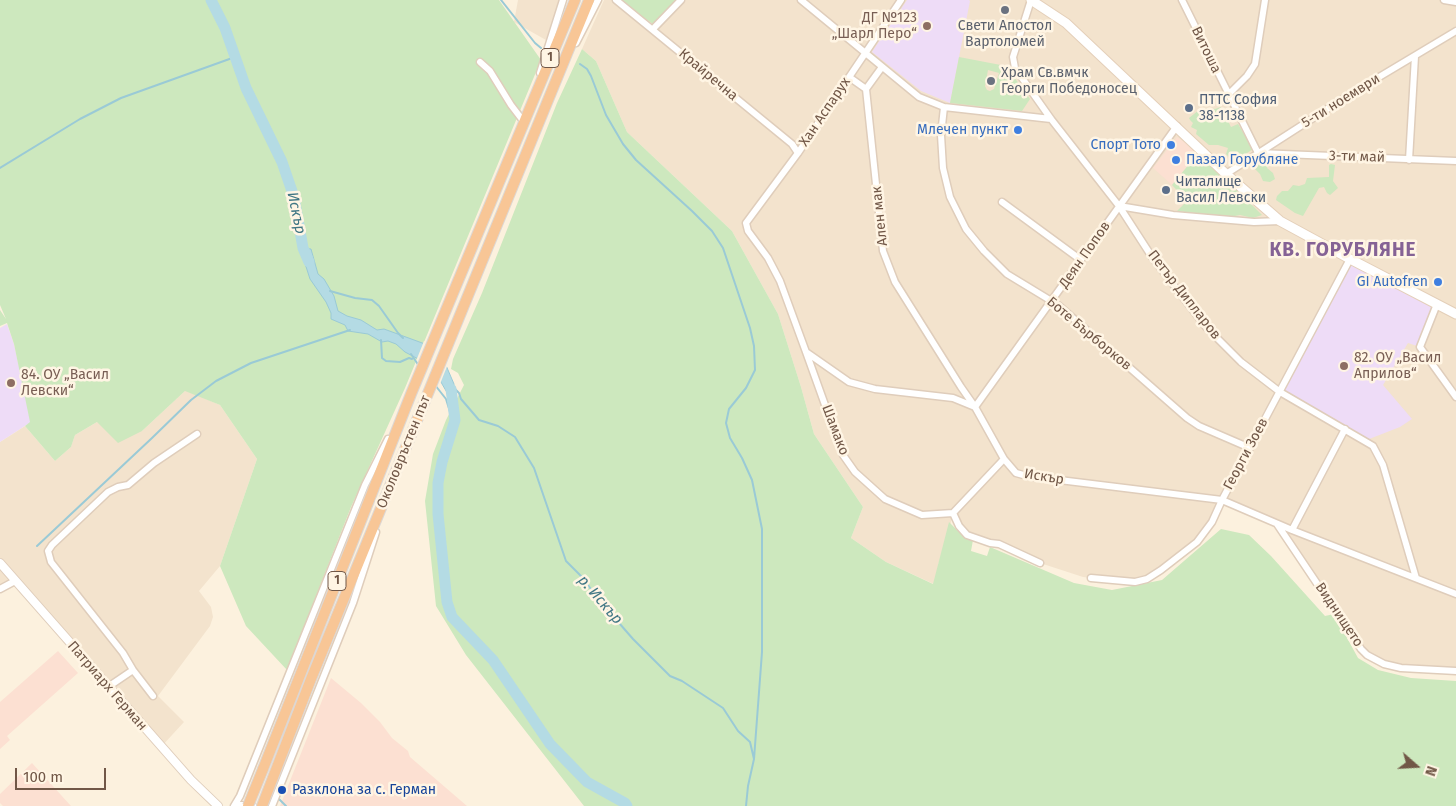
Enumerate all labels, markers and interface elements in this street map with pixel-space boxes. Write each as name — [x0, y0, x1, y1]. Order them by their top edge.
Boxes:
marker: Свети Апостол Вартоломей — [999, 4, 1011, 16]
place label: ДГ №123 „Шарл Перо“ — [832, 10, 917, 42]
place label: Свети Апостол Вартоломей — [958, 18, 1052, 50]
marker: ДГ №123 „Шарл Перо“ — [921, 20, 933, 32]
street label: Витоша — [1188, 24, 1224, 76]
street label: Крайречна — [675, 45, 741, 105]
road number: 1 — [541, 48, 559, 68]
place label: Храм Св.вмчк Георги Победоносец — [1001, 65, 1137, 98]
street label: 5-ти ноември — [1299, 70, 1383, 132]
street label: Хан Аспарух — [796, 74, 854, 150]
marker: Храм Св.вмчк Георги Победоносец — [985, 75, 997, 87]
place label: ПТТС София 38-1138 — [1199, 92, 1277, 124]
marker: ПТТС София 38-1138 — [1183, 102, 1195, 114]
place label: Млечен пункт — [917, 122, 1008, 138]
marker: Млечен пункт — [1012, 124, 1024, 136]
place label: Спорт Тото — [1091, 137, 1161, 153]
marker: Спорт Тото — [1165, 139, 1177, 151]
street label: 3-ти май — [1329, 148, 1385, 166]
place label: Пазар Горубляне — [1186, 152, 1298, 168]
marker: Пазар Горубляне — [1170, 154, 1182, 166]
place label: Читалище Васил Левски — [1176, 174, 1266, 206]
marker: Читалище Васил Левски — [1160, 184, 1172, 196]
street label: Ален мак — [869, 185, 891, 247]
water label: Искър — [283, 190, 309, 236]
street label: Деян Попов — [1056, 218, 1114, 292]
district label: КВ. ГОРУБЛЯНЕ — [1268, 240, 1418, 262]
street label: Петър Дипларов — [1144, 247, 1224, 343]
place label: GI Autofren — [1357, 274, 1428, 290]
marker: GI Autofren — [1432, 276, 1444, 288]
street label: Боте Бърборков — [1043, 294, 1135, 374]
place label: 82. ОУ „Васил Априлов“ — [1354, 350, 1441, 382]
marker: 82. ОУ „Васил Априлов“ — [1338, 360, 1350, 372]
place label: 84. ОУ „Васил Левски“ — [21, 367, 109, 400]
marker: 84. ОУ „Васил Левски“ — [5, 377, 17, 389]
street label: Околовръстен път — [374, 393, 434, 511]
street label: Шамако — [818, 402, 852, 458]
street label: Георги Зоев — [1220, 415, 1272, 493]
street label: Искър — [1023, 466, 1065, 488]
road number: 1 — [328, 572, 346, 590]
water label: р. Искър — [574, 572, 626, 628]
street label: Виднището — [1311, 580, 1367, 650]
street label: Патриарх Герман — [64, 638, 150, 734]
north arrow — [1391, 741, 1441, 791]
scale bar — [18, 758, 109, 790]
text: N — [1421, 764, 1440, 778]
text: 100 m — [23, 768, 63, 786]
place label: Разклона за с. Герман — [292, 782, 436, 798]
marker: Разклона за с. Герман — [276, 784, 288, 796]

